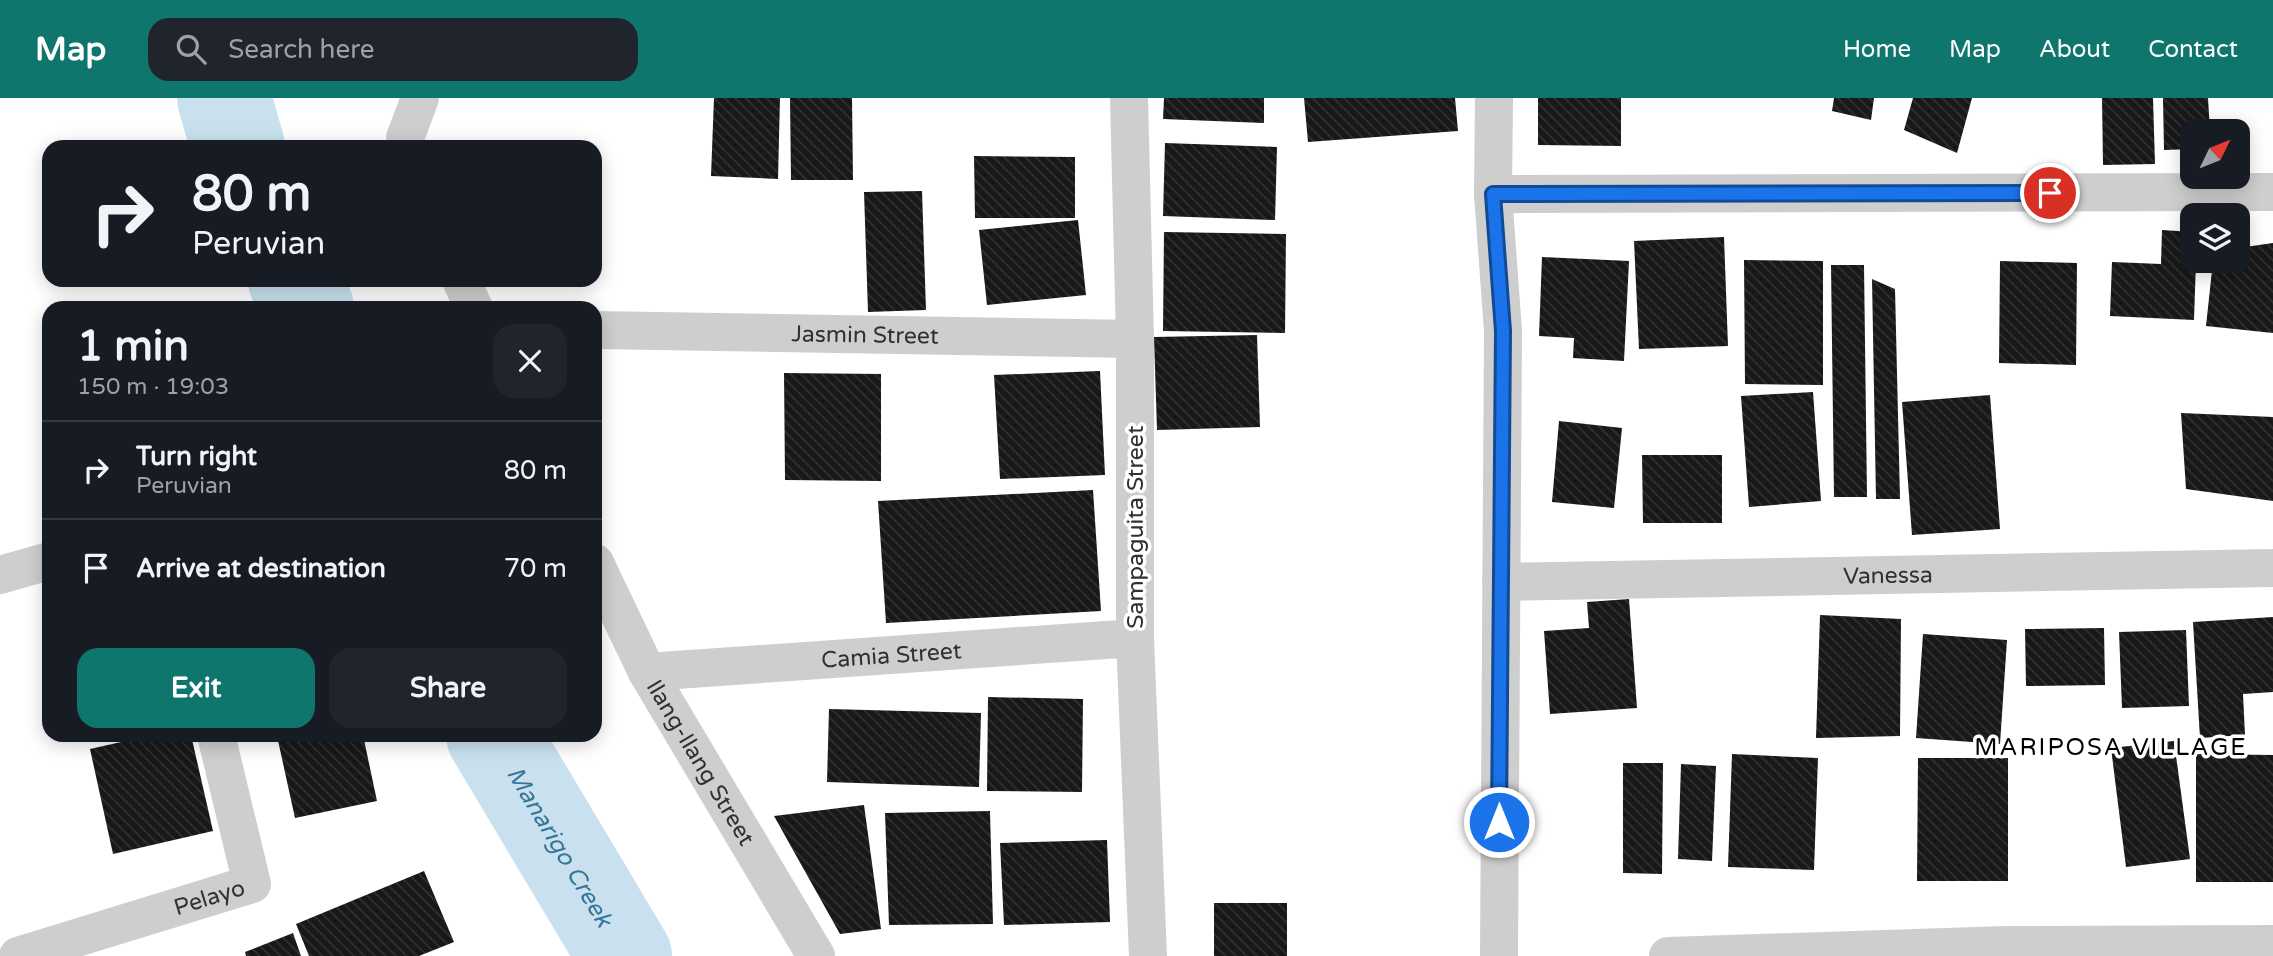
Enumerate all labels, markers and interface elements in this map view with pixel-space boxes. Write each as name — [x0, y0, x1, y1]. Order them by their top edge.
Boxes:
search box — [148, 18, 638, 81]
text: Map — [35, 30, 106, 69]
icon: search — [172, 30, 210, 68]
text: Search here — [228, 34, 374, 65]
text: Home — [1843, 35, 1911, 64]
text: Map — [1949, 35, 2001, 64]
text: About — [2039, 35, 2110, 64]
text: Contact — [2148, 35, 2238, 64]
north arrow — [2180, 119, 2250, 189]
map controls — [2180, 119, 2250, 273]
pin — [2020, 163, 2080, 223]
text: 80 m — [192, 165, 311, 224]
icon: right — [77, 168, 168, 259]
icon: arrive — [2031, 174, 2069, 212]
button: layers — [2180, 203, 2250, 273]
text: Peruvian — [192, 225, 325, 263]
street label: Jasmin Street — [791, 320, 939, 351]
text: 1 min — [77, 321, 189, 372]
button: close — [493, 324, 567, 398]
text: 150 m · 19:03 — [77, 373, 229, 401]
street label: Sampaguita Street — [1122, 425, 1150, 629]
text: Turn right — [136, 441, 257, 472]
icon: right — [77, 451, 115, 489]
text: 80 m — [504, 455, 567, 486]
text: Peruvian — [136, 472, 232, 500]
icon: arrive — [77, 549, 115, 587]
text: Arrive at destination — [136, 553, 386, 584]
text: 70 m — [504, 553, 567, 584]
street label: Vanessa — [1843, 561, 1933, 591]
street label: Camia Street — [820, 637, 963, 675]
button: Exit — [77, 648, 315, 728]
button: Share — [329, 648, 567, 728]
street label: Ilang-Ilang Street — [640, 675, 760, 851]
district label: MARIPOSA VILLAGE — [1974, 733, 2248, 762]
water label: Manarigo Creek — [500, 761, 619, 934]
position arrow — [1462, 785, 1536, 859]
street label: Pelayo — [171, 874, 248, 922]

